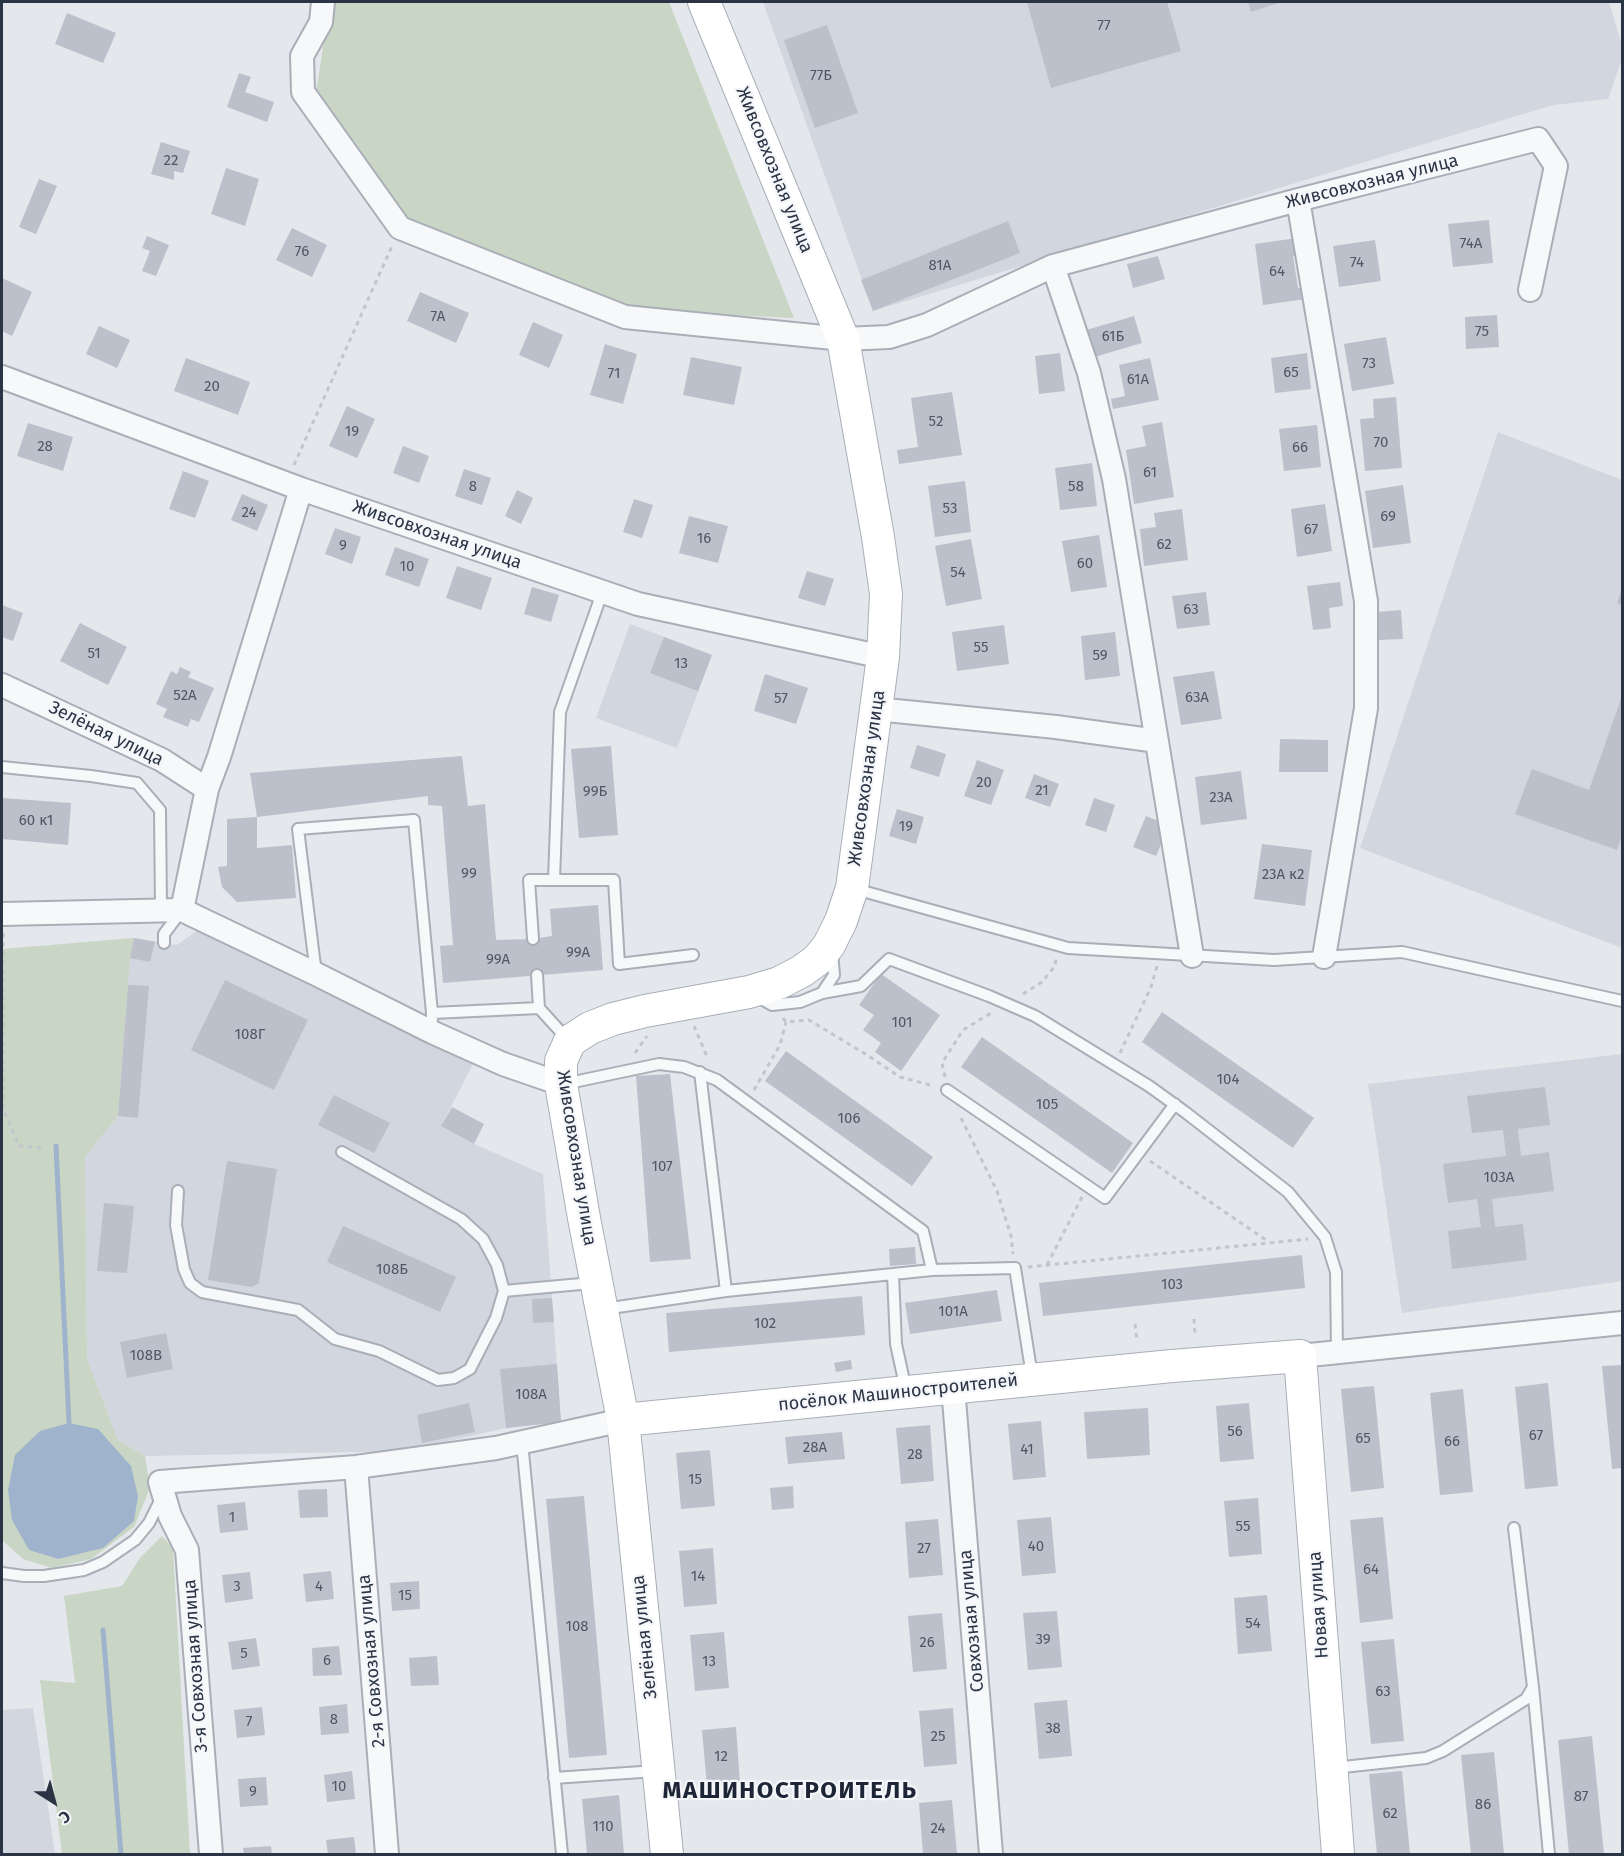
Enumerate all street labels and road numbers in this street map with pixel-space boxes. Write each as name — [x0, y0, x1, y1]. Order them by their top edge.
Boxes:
street label: Живсовхозная улица — [731, 84, 817, 256]
street label: Живсовхозная улица — [1283, 150, 1461, 214]
street label: Живсовхозная улица — [350, 496, 524, 574]
street label: Живсовхозная улица — [844, 689, 890, 867]
street label: Зелёная улица — [45, 697, 167, 771]
street label: Живсовхозная улица — [551, 1069, 601, 1247]
street label: посёлок Машиностроителей — [777, 1370, 1019, 1416]
street label: Совхозная улица — [955, 1549, 989, 1693]
street label: Новая улица — [1304, 1551, 1334, 1659]
street label: 2-я Совхозная улица — [354, 1574, 390, 1748]
street label: Зелёная улица — [628, 1574, 662, 1700]
street label: 3-я Совхозная улица — [179, 1579, 213, 1753]

